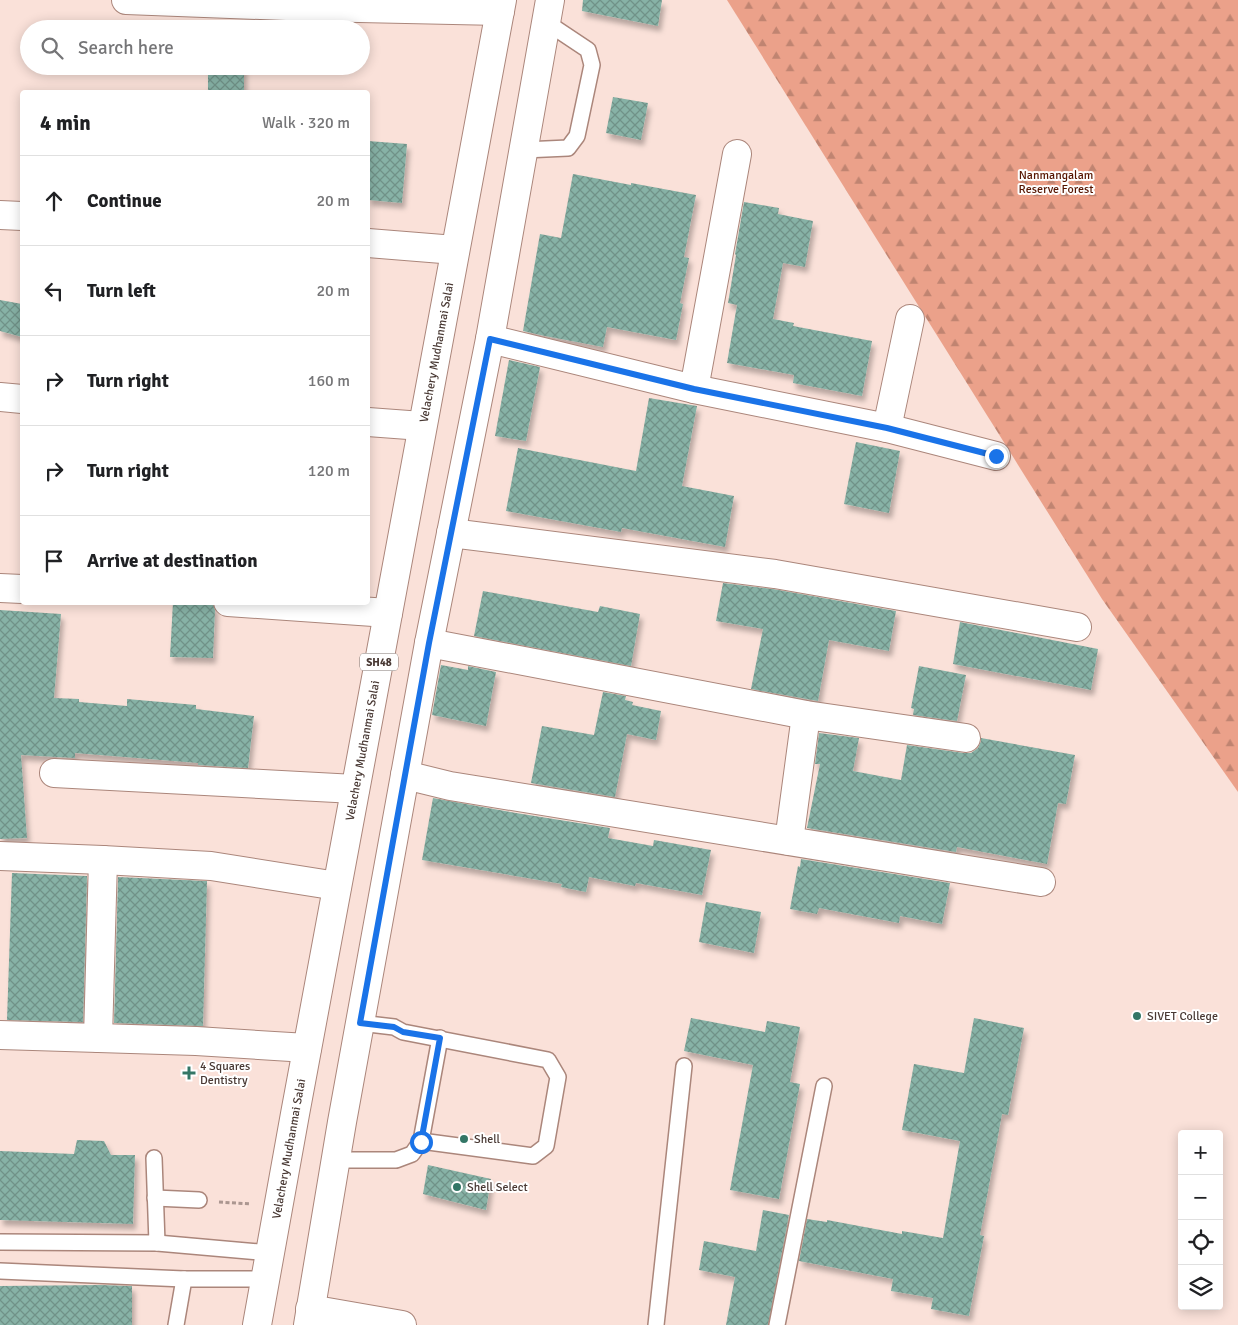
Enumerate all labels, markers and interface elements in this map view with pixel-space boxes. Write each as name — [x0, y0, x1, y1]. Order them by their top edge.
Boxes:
search box — [20, 20, 370, 75]
icon: search — [38, 34, 66, 62]
text: Search here — [78, 36, 174, 60]
text: 4 min — [40, 110, 91, 136]
text: Walk · 320 m — [262, 113, 350, 133]
park label: Nanmangalam Reserve Forest — [1019, 168, 1093, 197]
icon: ahead — [40, 187, 68, 215]
text: Continue — [87, 189, 162, 213]
text: 20 m — [316, 191, 350, 211]
icon: left — [40, 277, 68, 305]
text: Turn left — [87, 279, 156, 303]
text: 20 m — [316, 281, 350, 301]
street label: Velachery Mudhanmai Salai — [416, 281, 457, 424]
icon: right — [40, 367, 68, 395]
text: Turn right — [87, 369, 169, 393]
text: 160 m — [308, 371, 350, 391]
route end — [985, 445, 1008, 468]
icon: right — [40, 457, 68, 485]
text: Turn right — [87, 459, 169, 483]
text: 120 m — [308, 461, 350, 481]
icon: arrive — [40, 547, 68, 575]
text: Arrive at destination — [87, 549, 258, 573]
road number: SH48 — [360, 654, 398, 670]
street label: Velachery Mudhanmai Salai — [342, 679, 383, 822]
place label: SIVET College — [1147, 1009, 1218, 1024]
marker: SIVET College — [1131, 1010, 1143, 1022]
place label: 4 Squares Dentistry — [200, 1059, 250, 1088]
marker: 4 Squares Dentistry — [182, 1066, 196, 1080]
street label: Velachery Mudhanmai Salai — [269, 1077, 309, 1220]
map controls — [1178, 1130, 1223, 1310]
button: + — [1178, 1130, 1223, 1175]
route start — [410, 1131, 433, 1154]
place label: Shell — [474, 1132, 501, 1147]
marker: Shell — [458, 1133, 470, 1145]
button: − — [1178, 1175, 1223, 1220]
place label: Shell Select — [467, 1180, 528, 1195]
marker: Shell Select — [451, 1181, 463, 1193]
button: locate — [1178, 1220, 1223, 1265]
button: layers — [1178, 1265, 1223, 1310]

